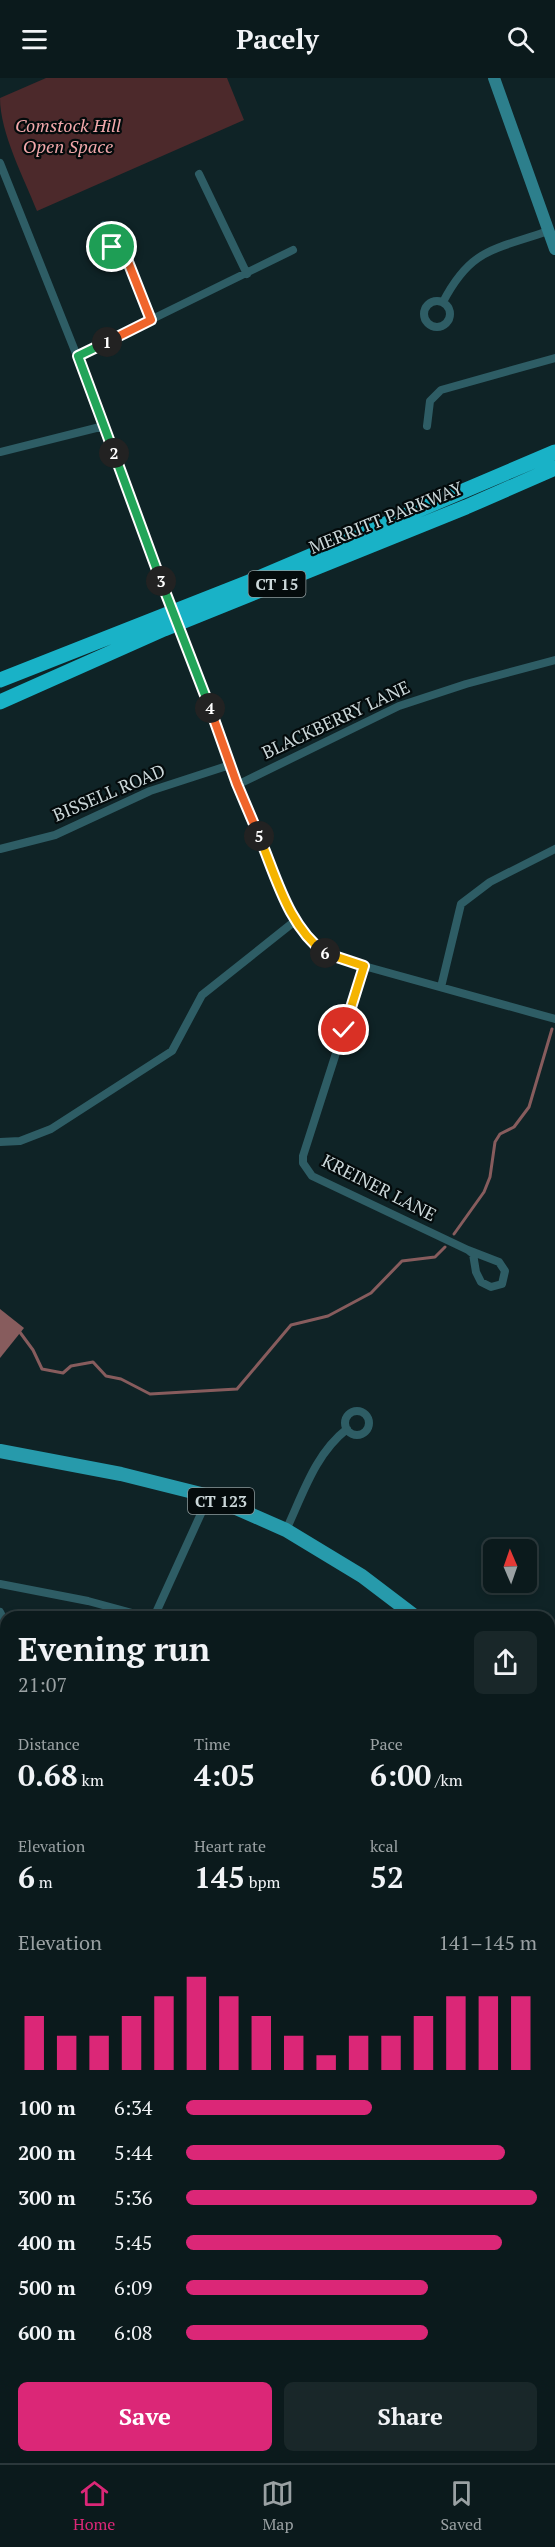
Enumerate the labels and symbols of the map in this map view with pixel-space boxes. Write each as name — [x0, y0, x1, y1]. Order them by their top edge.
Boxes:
park label: Comstock Hill Open Space — [15, 113, 121, 158]
pin — [86, 221, 137, 272]
pin: 1 — [92, 327, 122, 357]
pin: 2 — [99, 438, 129, 468]
street label: MERRITT PARKWAY — [305, 475, 467, 559]
pin: 3 — [146, 566, 176, 596]
road number: CT 15 — [248, 571, 306, 597]
street label: BLACKBERRY LANE — [258, 674, 413, 764]
pin: 4 — [195, 693, 225, 723]
street label: BISSELL ROAD — [49, 758, 168, 826]
pin: 5 — [244, 821, 274, 851]
pin: 6 — [310, 938, 340, 968]
pin — [318, 1004, 369, 1055]
street label: KREINER LANE — [318, 1148, 441, 1226]
road number: CT 123 — [188, 1488, 254, 1514]
north arrow — [483, 1539, 537, 1593]

